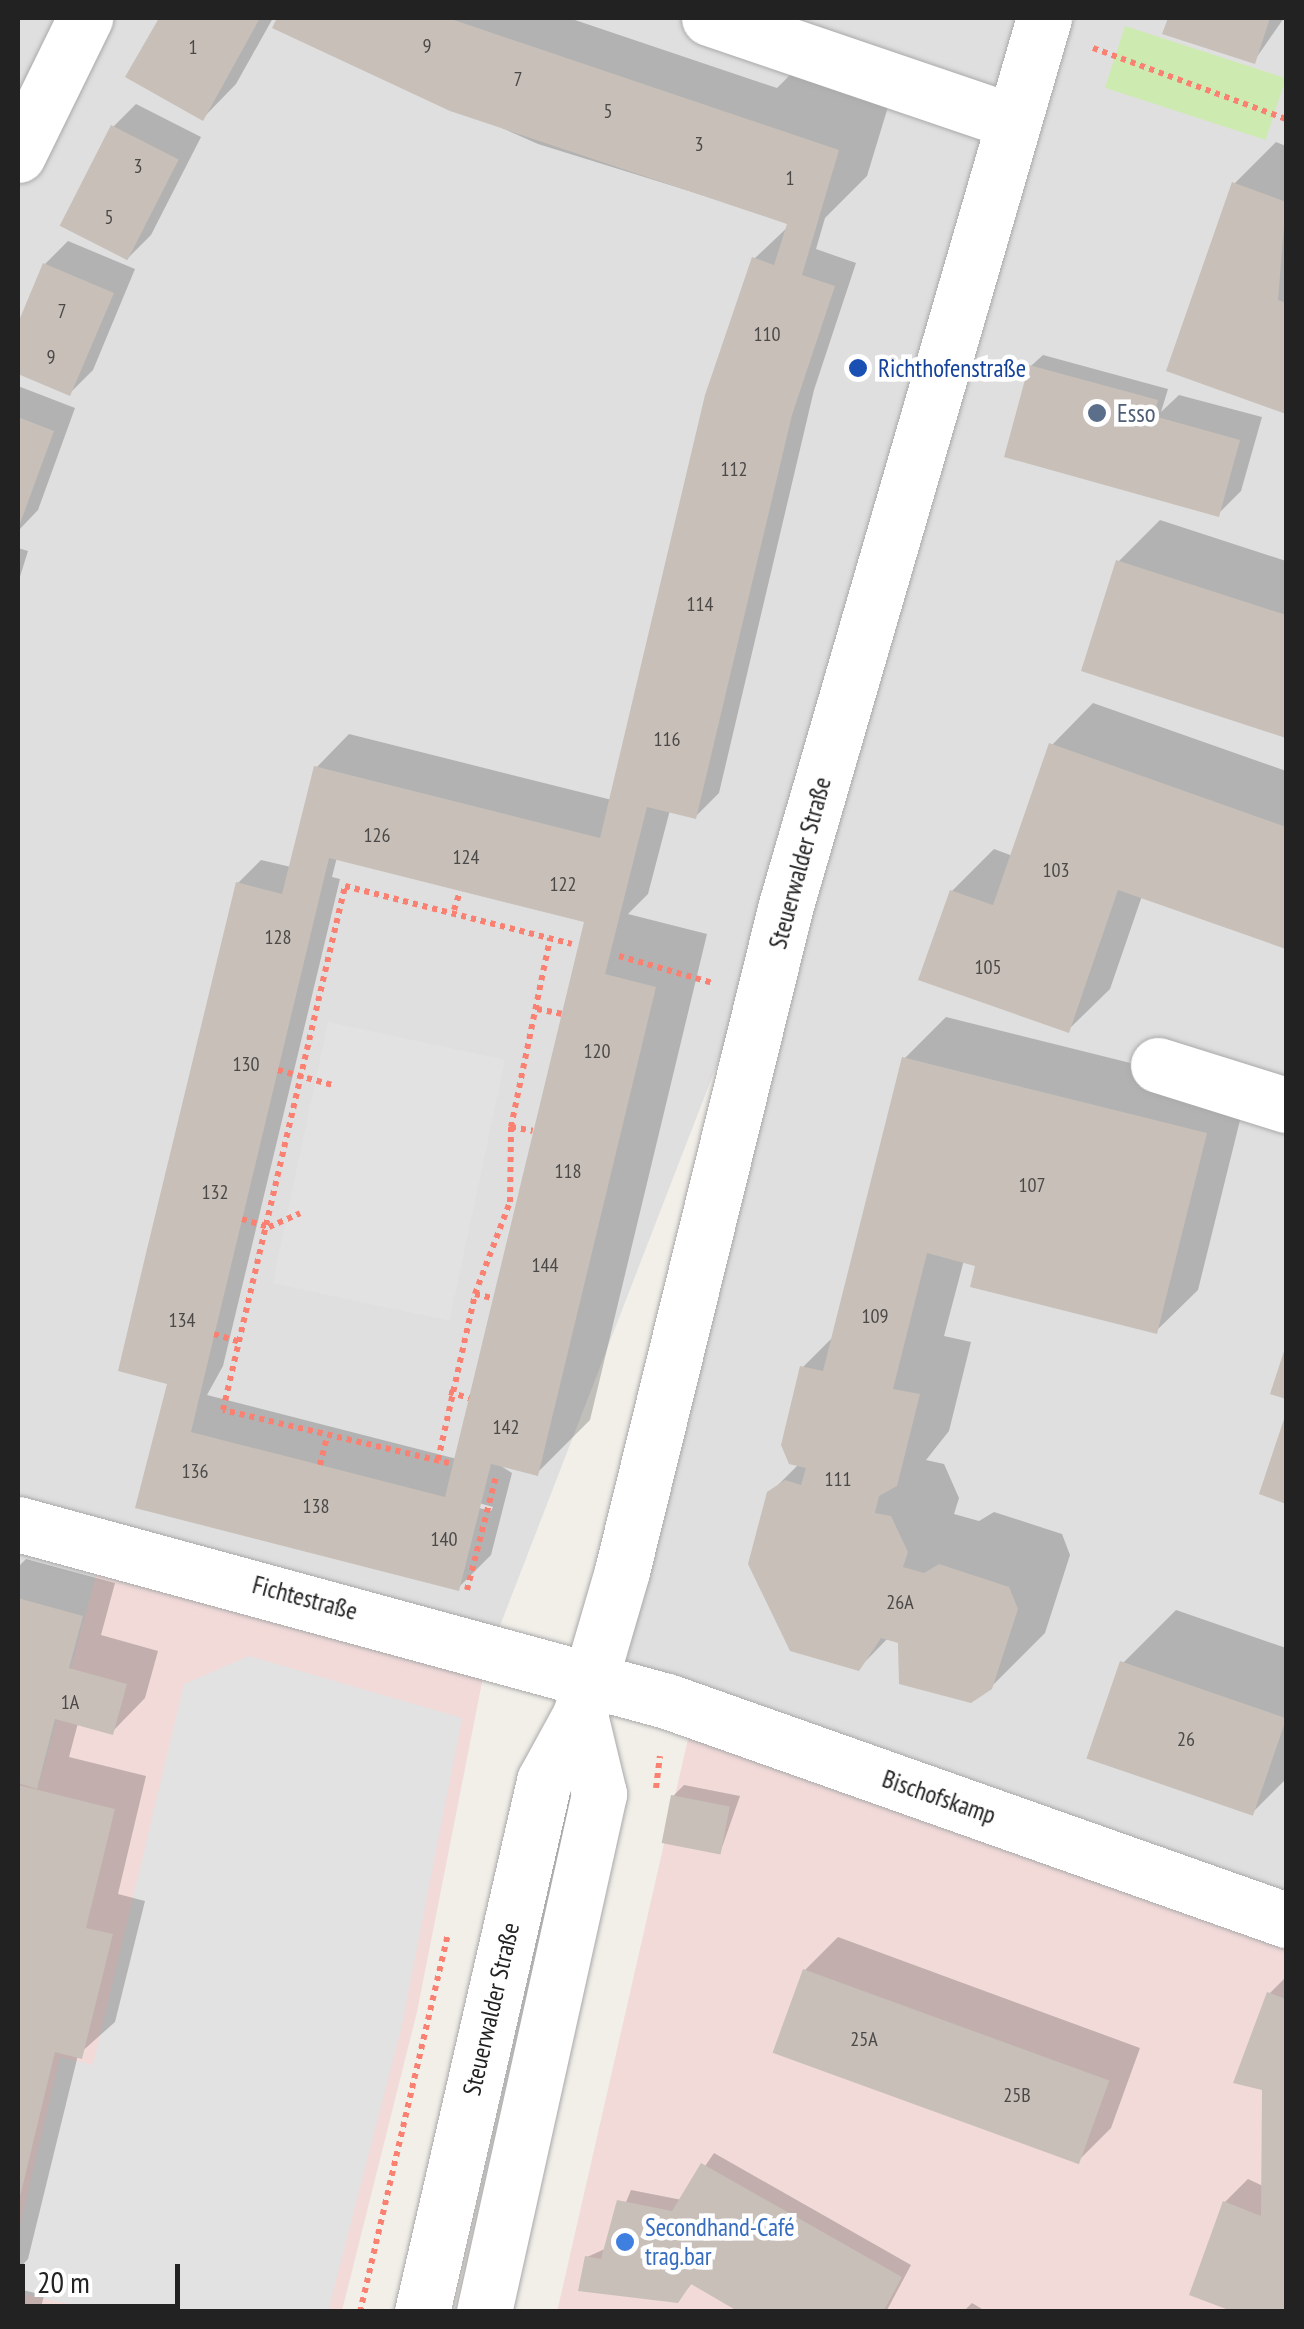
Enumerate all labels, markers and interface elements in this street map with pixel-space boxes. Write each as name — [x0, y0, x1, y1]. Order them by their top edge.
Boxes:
house number: 9 — [423, 34, 431, 58]
house number: 1 — [189, 35, 197, 59]
house number: 7 — [514, 67, 522, 91]
house number: 5 — [604, 99, 612, 123]
house number: 3 — [695, 132, 703, 156]
house number: 3 — [134, 154, 142, 178]
house number: 1 — [786, 166, 794, 190]
house number: 5 — [105, 205, 113, 229]
house number: 7 — [58, 299, 66, 323]
house number: 110 — [754, 322, 780, 346]
house number: 9 — [47, 345, 55, 369]
place label: Richthofenstraße — [878, 353, 1026, 383]
marker: Richthofenstraße — [847, 357, 869, 379]
place label: Esso — [1117, 398, 1155, 428]
marker: Esso — [1086, 402, 1108, 424]
house number: 112 — [721, 457, 747, 481]
house number: 114 — [687, 592, 713, 616]
house number: 116 — [654, 727, 680, 751]
street label: Steuerwalder Straße — [763, 774, 837, 952]
house number: 126 — [364, 823, 390, 847]
house number: 124 — [453, 845, 479, 869]
house number: 103 — [1043, 858, 1069, 882]
house number: 122 — [550, 872, 576, 896]
house number: 128 — [265, 925, 291, 949]
house number: 105 — [975, 955, 1001, 979]
house number: 120 — [584, 1039, 610, 1063]
house number: 130 — [233, 1052, 259, 1076]
house number: 118 — [555, 1159, 581, 1183]
house number: 107 — [1019, 1173, 1045, 1197]
house number: 132 — [202, 1180, 228, 1204]
house number: 144 — [532, 1253, 558, 1277]
house number: 109 — [862, 1304, 888, 1328]
house number: 134 — [169, 1308, 195, 1332]
house number: 142 — [493, 1415, 519, 1439]
house number: 136 — [182, 1459, 208, 1483]
house number: 111 — [825, 1467, 851, 1491]
house number: 138 — [303, 1494, 329, 1518]
house number: 140 — [431, 1527, 457, 1551]
street label: Fichtestraße — [249, 1570, 361, 1626]
house number: 26A — [886, 1590, 914, 1614]
house number: 1A — [61, 1690, 79, 1714]
house number: 26 — [1177, 1727, 1195, 1751]
street label: Bischofskamp — [878, 1764, 1000, 1830]
street label: Steuerwalder Straße — [457, 1920, 525, 2098]
house number: 25A — [850, 2027, 878, 2051]
house number: 25B — [1003, 2083, 1031, 2107]
place label: Secondhand-Café trag.bar — [645, 2213, 795, 2272]
marker: Secondhand-Café trag.bar — [614, 2231, 636, 2253]
scale bar — [25, 2244, 185, 2306]
text: 20 m — [37, 2262, 90, 2301]

